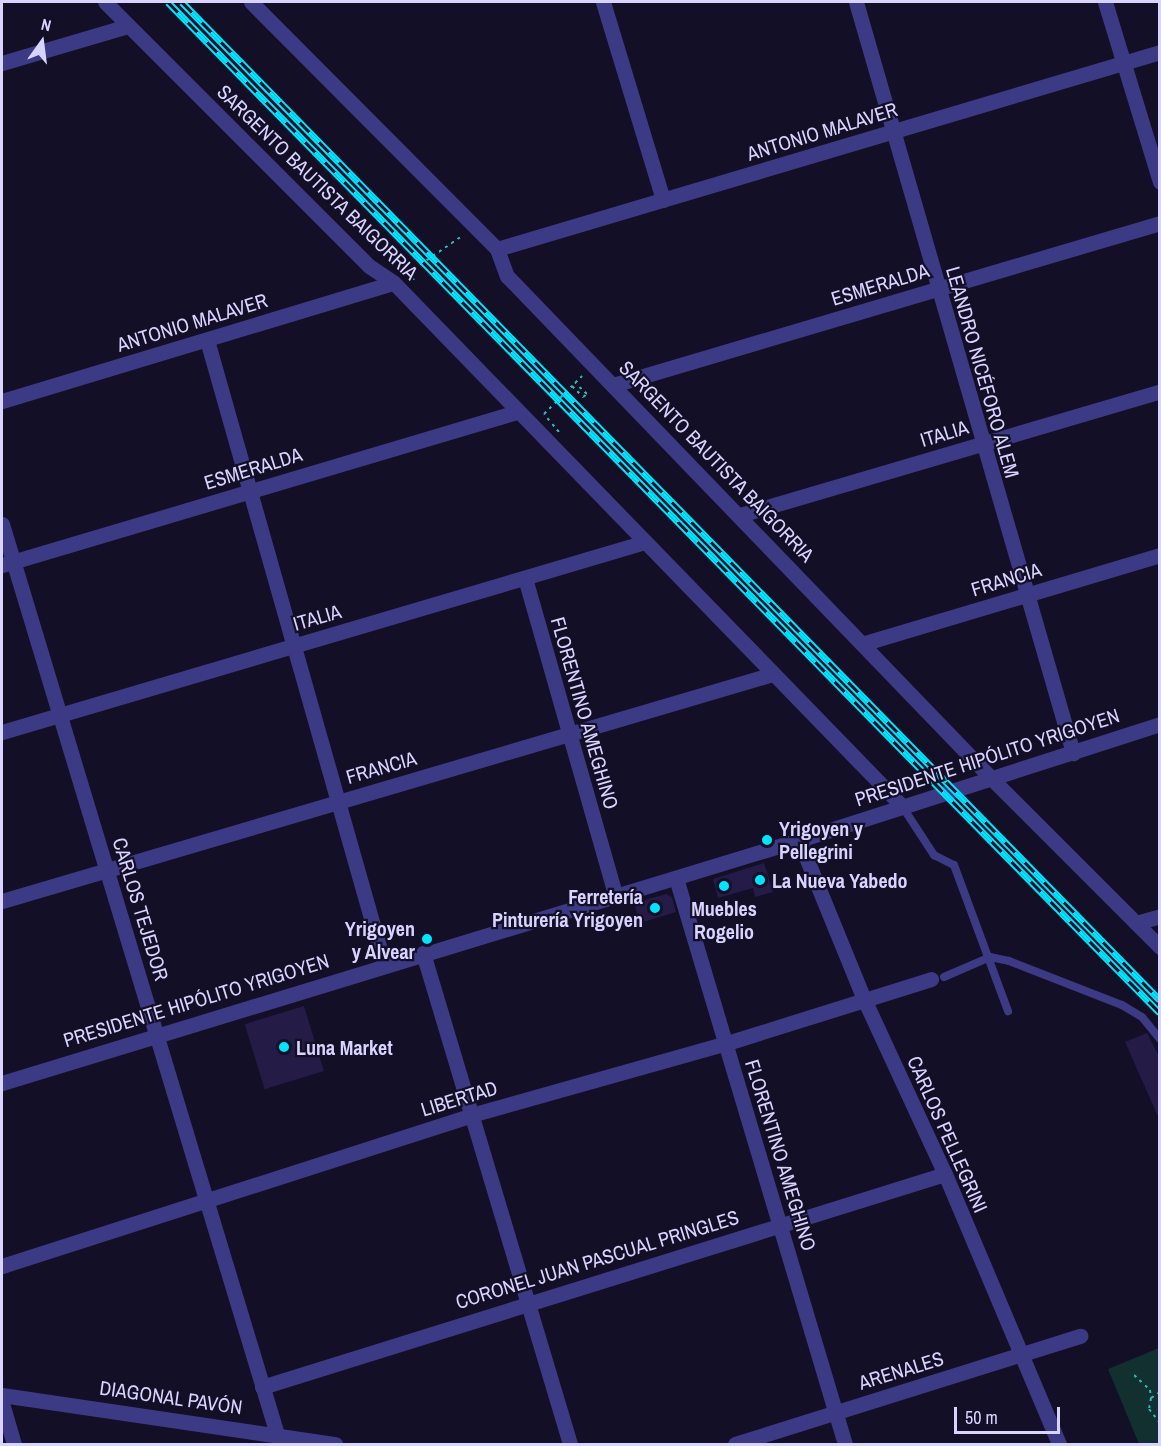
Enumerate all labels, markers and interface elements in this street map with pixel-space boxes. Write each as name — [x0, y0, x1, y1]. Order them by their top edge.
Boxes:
north arrow — [12, 12, 72, 72]
text: N — [39, 13, 54, 36]
street label: SARGENTO BAUTISTA BAIGORRIA — [212, 79, 424, 285]
street label: ANTONIO MALAVER — [744, 97, 900, 165]
street label: ESMERALDA — [828, 258, 932, 310]
street label: LEANDRO NICÉFORO ALEM — [941, 263, 1025, 481]
street label: ANTONIO MALAVER — [114, 288, 270, 356]
street label: SARGENTO BAUTISTA BAIGORRIA — [614, 355, 820, 567]
street label: ITALIA — [917, 414, 971, 452]
street label: ESMERALDA — [201, 442, 305, 494]
street label: FRANCIA — [968, 557, 1044, 601]
street label: ITALIA — [290, 599, 344, 635]
street label: FLORENTINO AMEGHINO — [546, 614, 624, 812]
street label: PRESIDENTE HIPÓLITO YRIGOYEN — [852, 703, 1122, 811]
street label: FRANCIA — [343, 746, 419, 788]
place label: Yrigoyen y Pellegrini — [779, 816, 863, 863]
marker: Yrigoyen y Pellegrini — [760, 833, 774, 847]
street label: CARLOS TEJEDOR — [108, 834, 174, 984]
place label: La Nueva Yabedo — [772, 868, 908, 892]
marker: La Nueva Yabedo — [753, 873, 767, 887]
marker: Muebles Rogelio — [717, 879, 731, 893]
place label: Ferretería Pinturería Yrigoyen — [492, 885, 643, 932]
place label: Muebles Rogelio — [691, 896, 757, 943]
marker: Ferretería Pinturería Yrigoyen — [648, 901, 662, 915]
place label: Yrigoyen y Alvear — [345, 916, 415, 963]
marker: Yrigoyen y Alvear — [420, 932, 434, 946]
street label: PRESIDENTE HIPÓLITO YRIGOYEN — [60, 948, 332, 1052]
place label: Luna Market — [296, 1035, 393, 1059]
marker: Luna Market — [277, 1040, 291, 1054]
street label: CARLOS PELLEGRINI — [903, 1052, 993, 1216]
street label: FLORENTINO AMEGHINO — [740, 1056, 822, 1254]
street label: LIBERTAD — [418, 1075, 500, 1121]
street label: CORONEL JUAN PASCUAL PRINGLES — [452, 1204, 742, 1314]
street label: ARENALES — [856, 1346, 946, 1394]
street label: DIAGONAL PAVÓN — [98, 1375, 244, 1419]
scale bar — [957, 1395, 1064, 1433]
text: 50 m — [965, 1405, 998, 1430]

